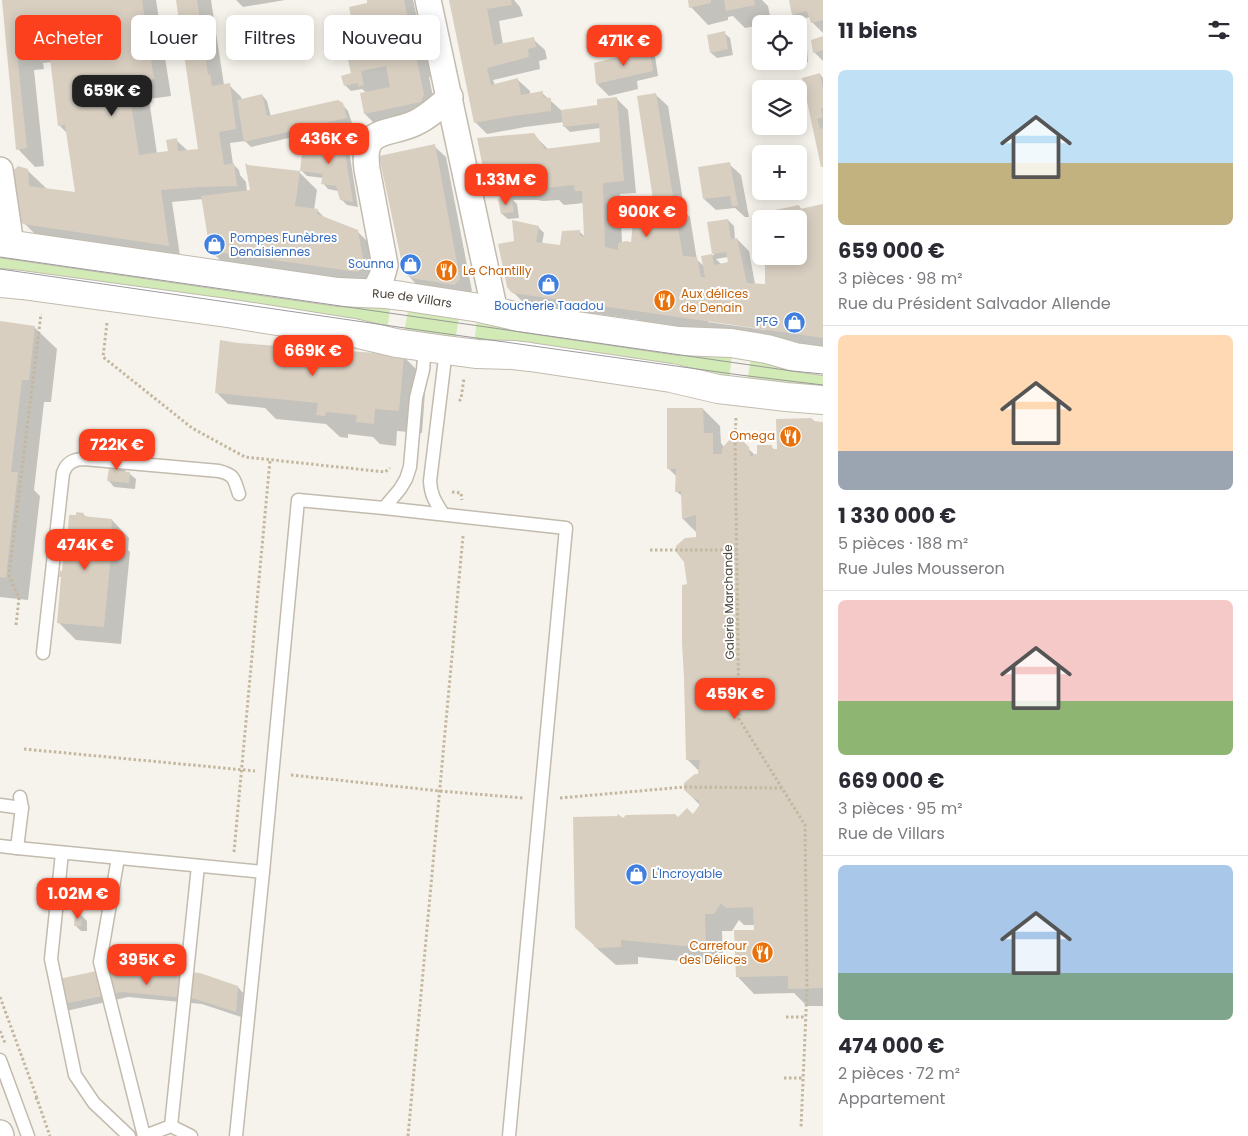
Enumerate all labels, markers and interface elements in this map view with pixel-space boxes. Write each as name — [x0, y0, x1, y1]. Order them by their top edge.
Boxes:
chip: Acheter — [15, 15, 121, 60]
chip: Louer — [131, 15, 216, 60]
chip: Filtres — [226, 15, 314, 60]
chip: Nouveau — [324, 15, 440, 60]
map controls — [752, 15, 807, 265]
button: locate — [752, 15, 807, 70]
text: 11 biens — [838, 16, 918, 45]
icon: filters — [1205, 16, 1233, 44]
pin: 471K € — [583, 24, 665, 67]
text: 471K € — [598, 29, 650, 52]
pin: 659K € — [71, 74, 153, 117]
text: 659K € — [83, 79, 141, 102]
button: layers — [752, 80, 807, 135]
icon: home — [991, 102, 1081, 192]
pin: 436K € — [288, 122, 370, 165]
text: 436K € — [300, 127, 358, 150]
button: + — [752, 145, 807, 200]
pin: 1.33M € — [460, 164, 552, 206]
text: 1.33M € — [476, 168, 536, 191]
pin: 900K € — [606, 196, 688, 238]
text: 900K € — [618, 200, 676, 223]
button: − — [752, 210, 807, 265]
place label: Pompes Funèbres Denaisiennes — [230, 229, 337, 260]
shop icon: Pompes Funèbres Denaisiennes — [202, 233, 226, 257]
text: 659 000 € — [838, 236, 945, 265]
shop icon: Sounna — [398, 252, 422, 276]
place label: Sounna — [348, 255, 394, 272]
restaurant icon: Le Chantilly — [435, 259, 459, 283]
place label: Le Chantilly — [463, 262, 532, 279]
text: 3 pièces · 98 m² — [838, 267, 963, 290]
shop icon: Boucherie Taadou — [537, 273, 561, 297]
street label: Rue de Villars — [372, 284, 453, 312]
place label: Aux délices de Denain — [681, 285, 748, 316]
restaurant icon: Aux délices de Denain — [653, 289, 677, 313]
text: Rue du Président Salvador Allende — [838, 292, 1111, 315]
place label: Boucherie Taadou — [494, 297, 604, 314]
shop icon: PFG — [782, 310, 806, 334]
place label: PFG — [756, 313, 778, 330]
pin: 669K € — [272, 334, 354, 377]
text: 669K € — [284, 339, 342, 362]
icon: home — [991, 368, 1081, 458]
restaurant icon: Omega — [779, 424, 803, 448]
place label: Omega — [730, 427, 775, 444]
pin: 722K € — [76, 428, 158, 471]
text: 722K € — [90, 433, 144, 456]
text: 1 330 000 € — [838, 501, 956, 530]
pin: 474K € — [44, 528, 126, 571]
text: 5 pièces · 188 m² — [838, 532, 968, 555]
text: 474K € — [56, 533, 114, 556]
street label: Galerie Marchande — [719, 544, 738, 660]
text: Rue Jules Mousseron — [838, 557, 1005, 580]
icon: home — [991, 633, 1081, 723]
pin: 459K € — [694, 678, 776, 720]
text: 459K € — [706, 682, 764, 705]
text: 669 000 € — [838, 766, 944, 795]
text: 3 pièces · 95 m² — [838, 797, 962, 820]
text: Rue de Villars — [838, 822, 945, 845]
shop icon: L'Incroyable — [624, 862, 648, 886]
place label: L'Incroyable — [652, 865, 723, 882]
pin: 1.02M € — [32, 878, 124, 920]
text: 1.02M € — [48, 882, 108, 905]
icon: home — [991, 898, 1081, 988]
place label: Carrefour des Délices — [679, 937, 748, 968]
restaurant icon: Carrefour des Délices — [751, 941, 775, 965]
pin: 395K € — [106, 944, 188, 986]
text: 395K € — [118, 948, 176, 971]
text: 474 000 € — [838, 1031, 944, 1060]
text: 2 pièces · 72 m² — [838, 1062, 960, 1085]
text: Appartement — [838, 1087, 945, 1110]

